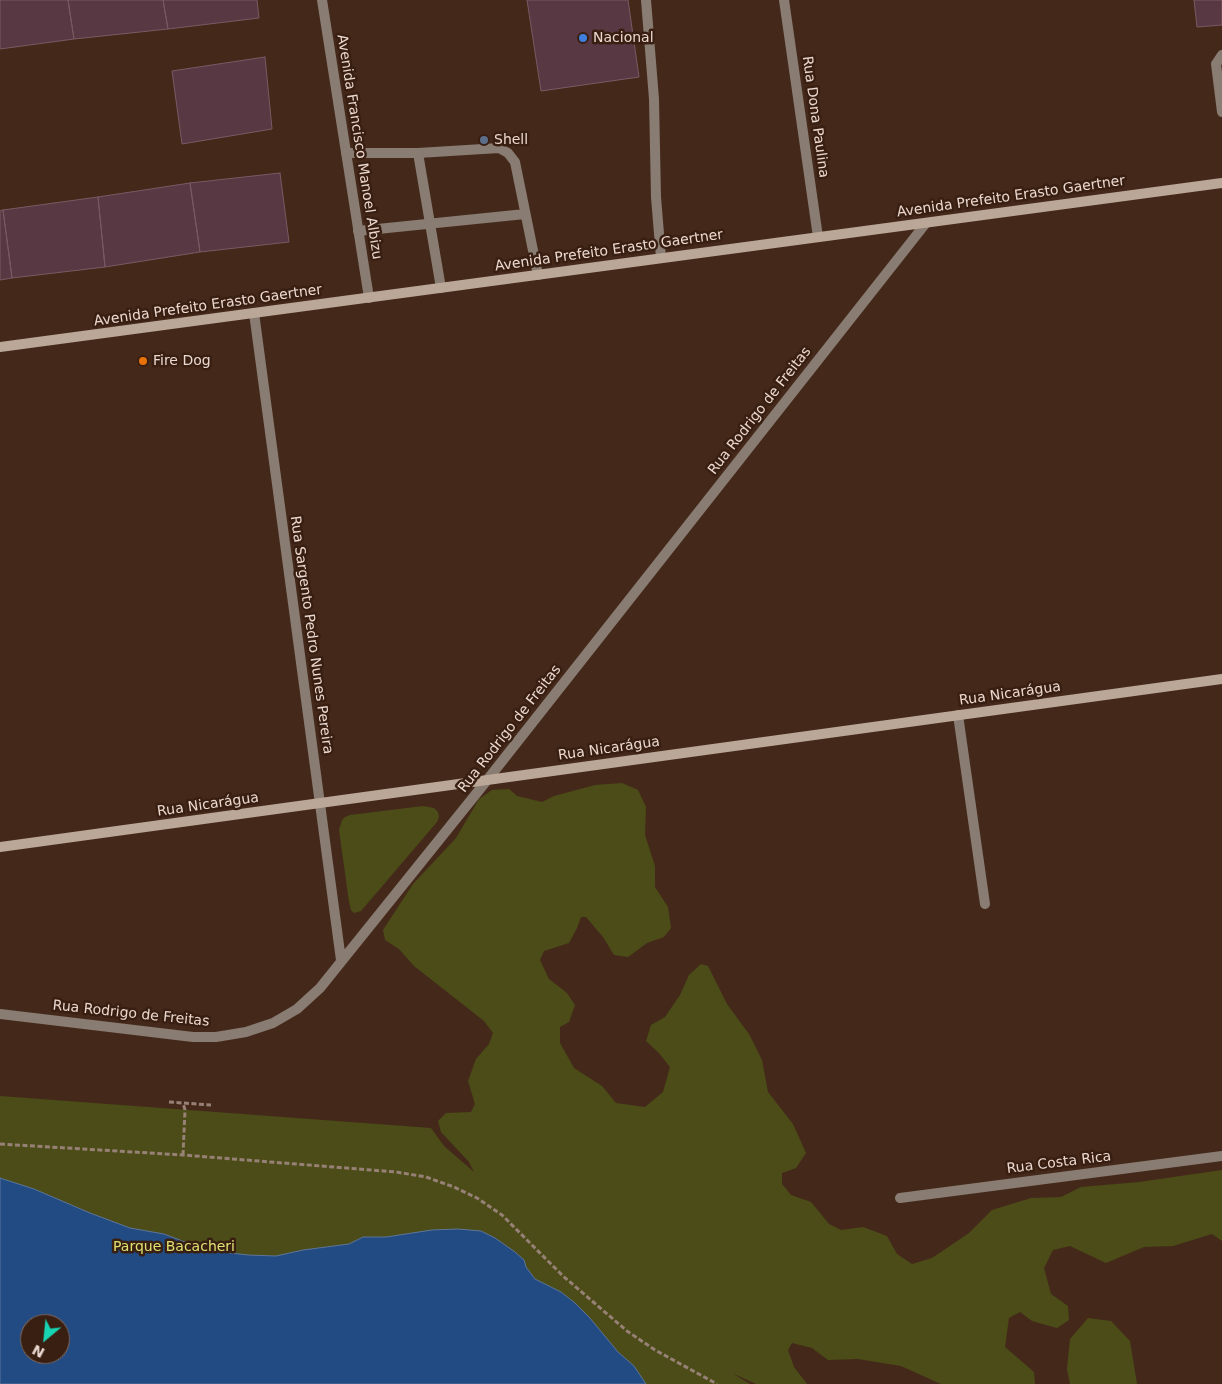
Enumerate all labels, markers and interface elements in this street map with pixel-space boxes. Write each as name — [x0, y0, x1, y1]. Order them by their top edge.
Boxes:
place label: Nacional — [593, 30, 654, 46]
marker: Nacional — [577, 32, 589, 44]
street label: Avenida Francisco Manoel Albizu — [333, 33, 385, 261]
street label: Rua Dona Paulina — [798, 55, 832, 179]
place label: Shell — [494, 132, 528, 148]
marker: Shell — [478, 134, 490, 146]
street label: Avenida Prefeito Erasto Gaertner — [896, 173, 1126, 221]
street label: Avenida Prefeito Erasto Gaertner — [494, 227, 724, 275]
street label: Avenida Prefeito Erasto Gaertner — [93, 282, 323, 330]
street label: Rua Rodrigo de Freitas — [705, 344, 815, 478]
place label: Fire Dog — [153, 353, 211, 369]
marker: Fire Dog — [137, 355, 149, 367]
street label: Rua Sargento Pedro Nunes Pereira — [286, 515, 336, 755]
street label: Rua Rodrigo de Freitas — [455, 662, 565, 796]
street label: Rua Nicarágua — [958, 679, 1062, 709]
street label: Rua Nicarágua — [557, 734, 661, 764]
street label: Rua Nicarágua — [156, 790, 260, 820]
street label: Rua Rodrigo de Freitas — [52, 997, 210, 1031]
street label: Rua Costa Rica — [1006, 1148, 1112, 1178]
park label: Parque Bacacheri — [113, 1239, 235, 1255]
north arrow — [20, 1314, 70, 1364]
text: N — [29, 1342, 47, 1361]

